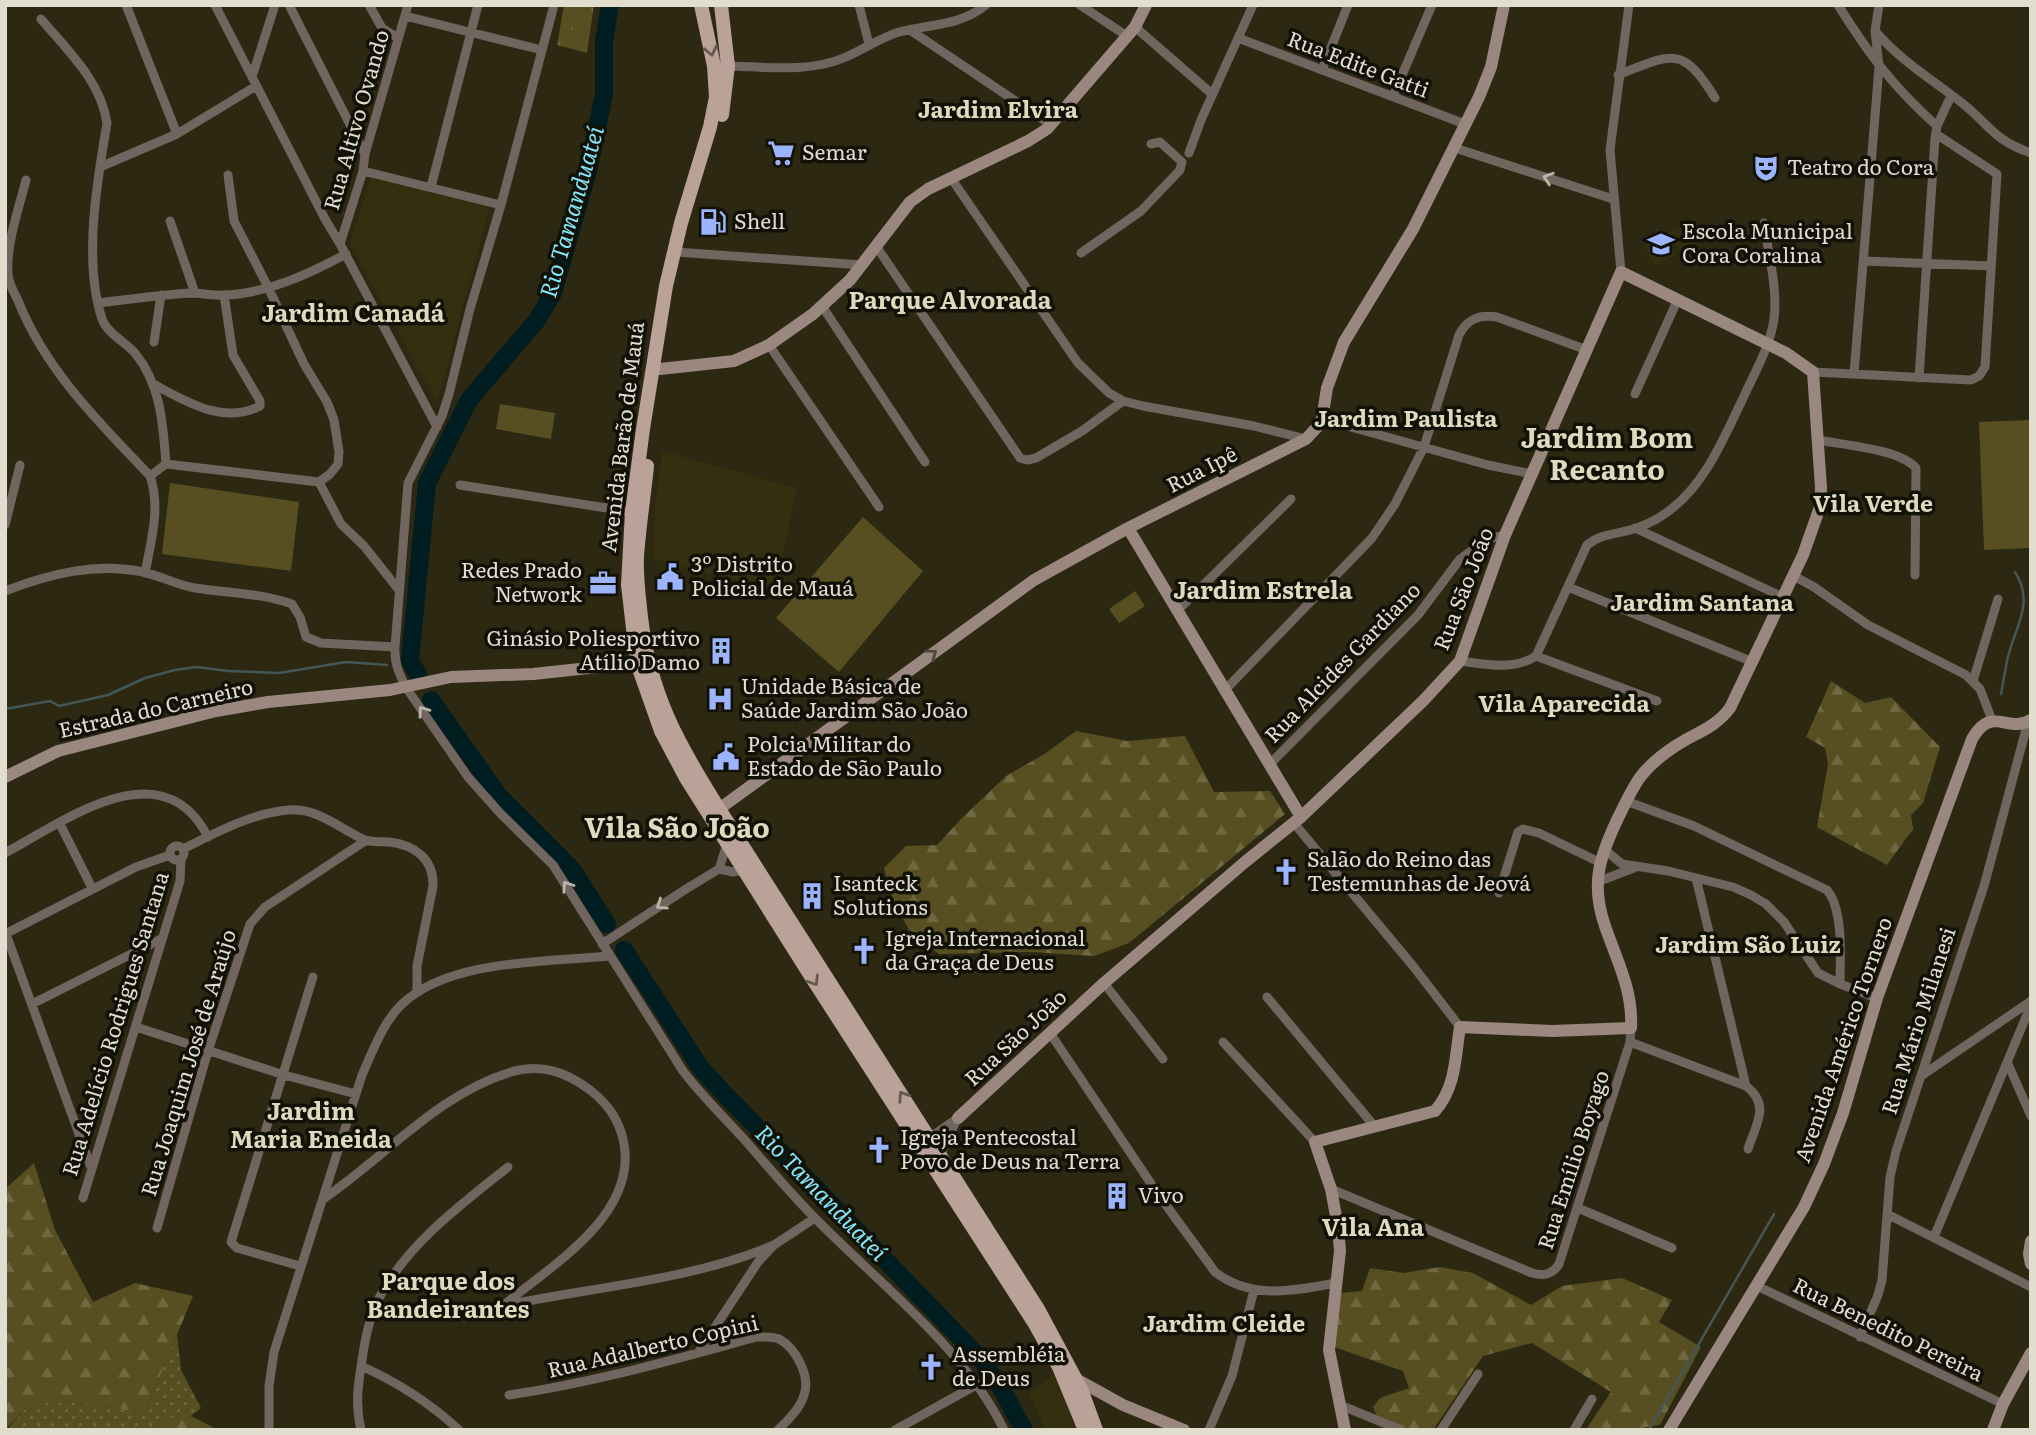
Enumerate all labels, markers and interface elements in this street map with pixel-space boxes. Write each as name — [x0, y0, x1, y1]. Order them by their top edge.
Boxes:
street label: Rua Edite Gatti — [1283, 21, 1434, 104]
street label: Rua Altivo Ovando — [314, 25, 395, 213]
one-way arrow — [702, 45, 717, 57]
district label: Jardim Elvira — [918, 91, 1079, 125]
water label: Rio Tamanduateí — [529, 121, 611, 301]
place label: Semar — [802, 135, 867, 166]
supermarket icon: Semar — [766, 138, 796, 168]
place label: Teatro do Cora — [1787, 150, 1935, 181]
theatre icon: Teatro do Cora — [1751, 153, 1781, 183]
one-way arrow — [1543, 172, 1555, 186]
place label: Shell — [734, 204, 785, 235]
fuel station icon: Shell — [698, 207, 728, 237]
place label: Escola Municipal Cora Coralina — [1682, 214, 1853, 269]
school or university icon: Escola Municipal Cora Coralina — [1646, 229, 1676, 259]
district label: Parque Alvorada — [848, 281, 1052, 316]
district label: Jardim Canadá — [261, 294, 445, 329]
street label: Avenida Barão de Mauá — [591, 319, 650, 554]
district label: Jardim Paulista — [1314, 400, 1498, 434]
district label: Jardim Bom Recanto — [1521, 415, 1693, 489]
street label: Rua Ipê — [1160, 437, 1242, 499]
district label: Vila Verde — [1813, 485, 1933, 519]
street label: Rua São João — [1424, 522, 1499, 654]
place label: 3º Distrito Policial de Mauá — [691, 547, 854, 602]
place label: Redes Prado Network — [461, 553, 582, 608]
public building icon: 3º Distrito Policial de Mauá — [655, 562, 685, 592]
office icon: Redes Prado Network — [588, 568, 618, 598]
district label: Jardim Estrela — [1173, 571, 1353, 606]
street label: Rua Alcides Gardiano — [1256, 574, 1426, 749]
district label: Jardim Santana — [1610, 584, 1794, 618]
place label: Ginásio Poliesportivo Atílio Damo — [486, 621, 700, 676]
building icon: Ginásio Poliesportivo Atílio Damo — [706, 636, 736, 666]
one-way arrow — [924, 650, 937, 662]
street label: Estrada do Carneiro — [55, 669, 256, 744]
place label: Unidade Básica de Saúde Jardim São João — [741, 669, 968, 724]
hospital icon: Unidade Básica de Saúde Jardim São João — [705, 684, 735, 714]
district label: Vila Aparecida — [1478, 685, 1650, 719]
one-way arrow — [419, 706, 431, 719]
place label: Polcia Militar do Estado de São Paulo — [747, 727, 942, 782]
public building icon: Polcia Militar do Estado de São Paulo — [711, 742, 741, 772]
district label: Vila São João — [584, 805, 770, 847]
place label: Salão do Reino das Testemunhas de Jeová — [1307, 842, 1531, 897]
church icon: Salão do Reino das Testemunhas de Jeová — [1271, 857, 1301, 887]
place label: Isanteck Solutions — [833, 866, 928, 921]
street label: Rua Adelício Rodrigues Santana — [52, 867, 175, 1179]
one-way arrow — [563, 881, 575, 894]
building icon: Isanteck Solutions — [797, 881, 827, 911]
one-way arrow — [656, 897, 669, 909]
street label: Avenida Américo Tornero — [1785, 912, 1898, 1166]
place label: Igreja Internacional da Graça de Deus — [885, 921, 1085, 976]
street label: Rua Mário Milanesi — [1872, 923, 1962, 1118]
street label: Rua Joaquim José de Araújo — [131, 925, 242, 1200]
district label: Jardim São Luiz — [1655, 926, 1841, 960]
church icon: Igreja Internacional da Graça de Deus — [849, 936, 879, 966]
one-way arrow — [805, 973, 818, 986]
street label: Rua São João — [956, 981, 1072, 1092]
street label: Rua Emílio Boyago — [1528, 1066, 1615, 1253]
one-way arrow — [898, 1090, 911, 1103]
district label: Jardim Maria Eneida — [230, 1092, 392, 1155]
water label: Rio Tamanduateí — [749, 1116, 896, 1267]
place label: Igreja Pentecostal Povo de Deus na Terra — [900, 1120, 1121, 1175]
church icon: Igreja Pentecostal Povo de Deus na Terra — [864, 1135, 894, 1165]
place label: Vivo — [1138, 1178, 1184, 1209]
building icon: Vivo — [1102, 1181, 1132, 1211]
district label: Vila Ana — [1322, 1208, 1424, 1243]
district label: Parque dos Bandeirantes — [367, 1262, 529, 1325]
street label: Rua Benedito Pereira — [1789, 1268, 1990, 1388]
street label: Rua Adalberto Copini — [544, 1305, 761, 1384]
district label: Jardim Cleide — [1143, 1305, 1305, 1339]
place label: Assembléia de Deus — [952, 1337, 1066, 1392]
church icon: Assembléia de Deus — [916, 1352, 946, 1382]

